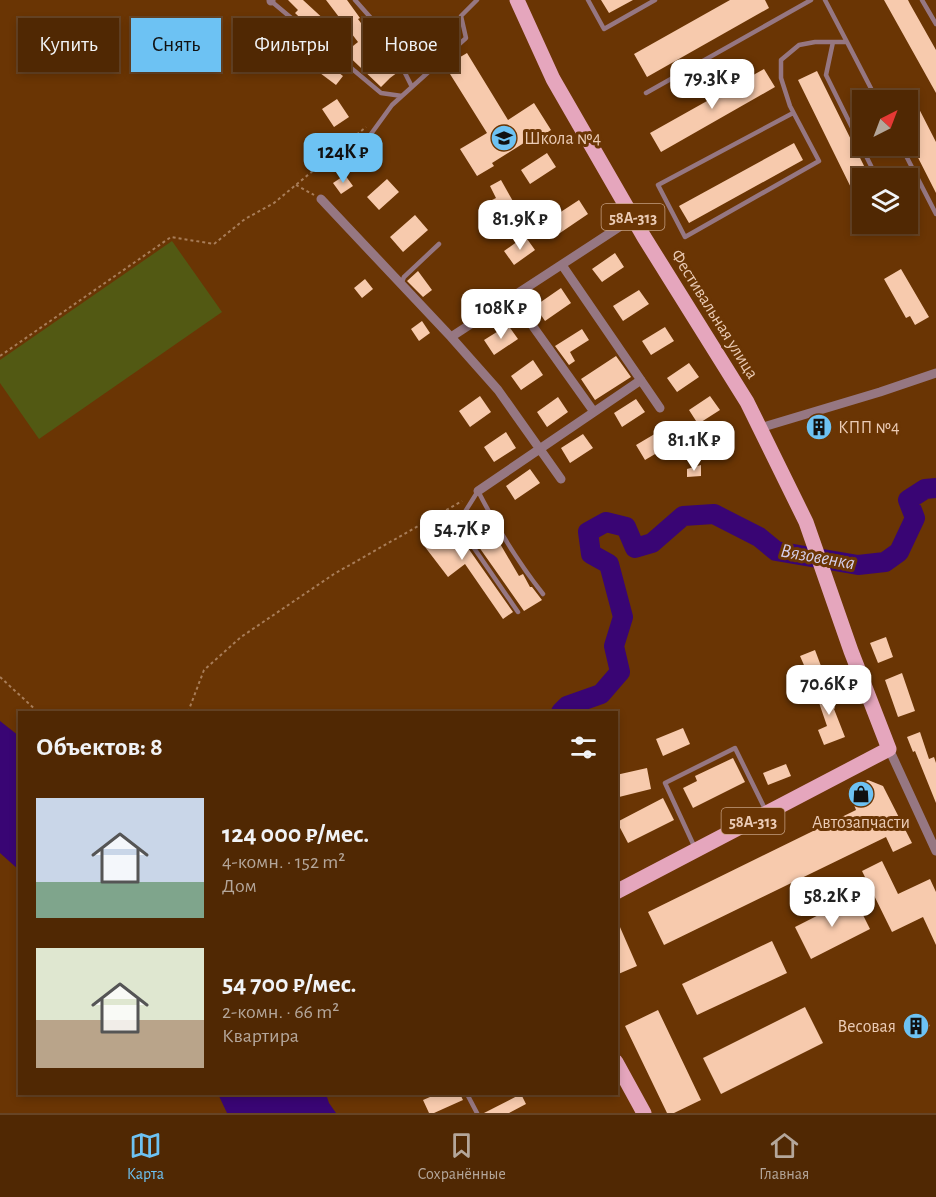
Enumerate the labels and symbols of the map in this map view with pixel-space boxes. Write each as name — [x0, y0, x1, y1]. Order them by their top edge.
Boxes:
pin: 79.3K ₽ — [657, 59, 767, 110]
north arrow — [852, 90, 918, 156]
school or university icon: Школа №4 — [489, 123, 519, 153]
place label: Школа №4 — [524, 130, 601, 148]
pin: 124K ₽ — [294, 133, 392, 184]
pin: 81.9K ₽ — [465, 200, 575, 251]
road number: 58А-313 — [602, 204, 664, 230]
street label: Фестивальная улица — [667, 247, 761, 382]
pin: 108K ₽ — [452, 289, 550, 340]
building icon: КПП №4 — [804, 412, 834, 442]
place label: КПП №4 — [838, 419, 900, 437]
pin: 81.1K ₽ — [639, 421, 749, 472]
pin: 54.7K ₽ — [407, 510, 517, 561]
water label: Вязовенка — [779, 541, 857, 573]
pin: 70.6K ₽ — [774, 665, 884, 716]
shop icon: Автозапчасти — [846, 779, 876, 809]
road number: 58А-313 — [722, 808, 784, 834]
place label: Автозапчасти — [812, 814, 910, 832]
pin: 58.2K ₽ — [777, 877, 887, 928]
building icon: Весовая — [901, 1011, 931, 1041]
place label: Весовая — [837, 1018, 896, 1036]

